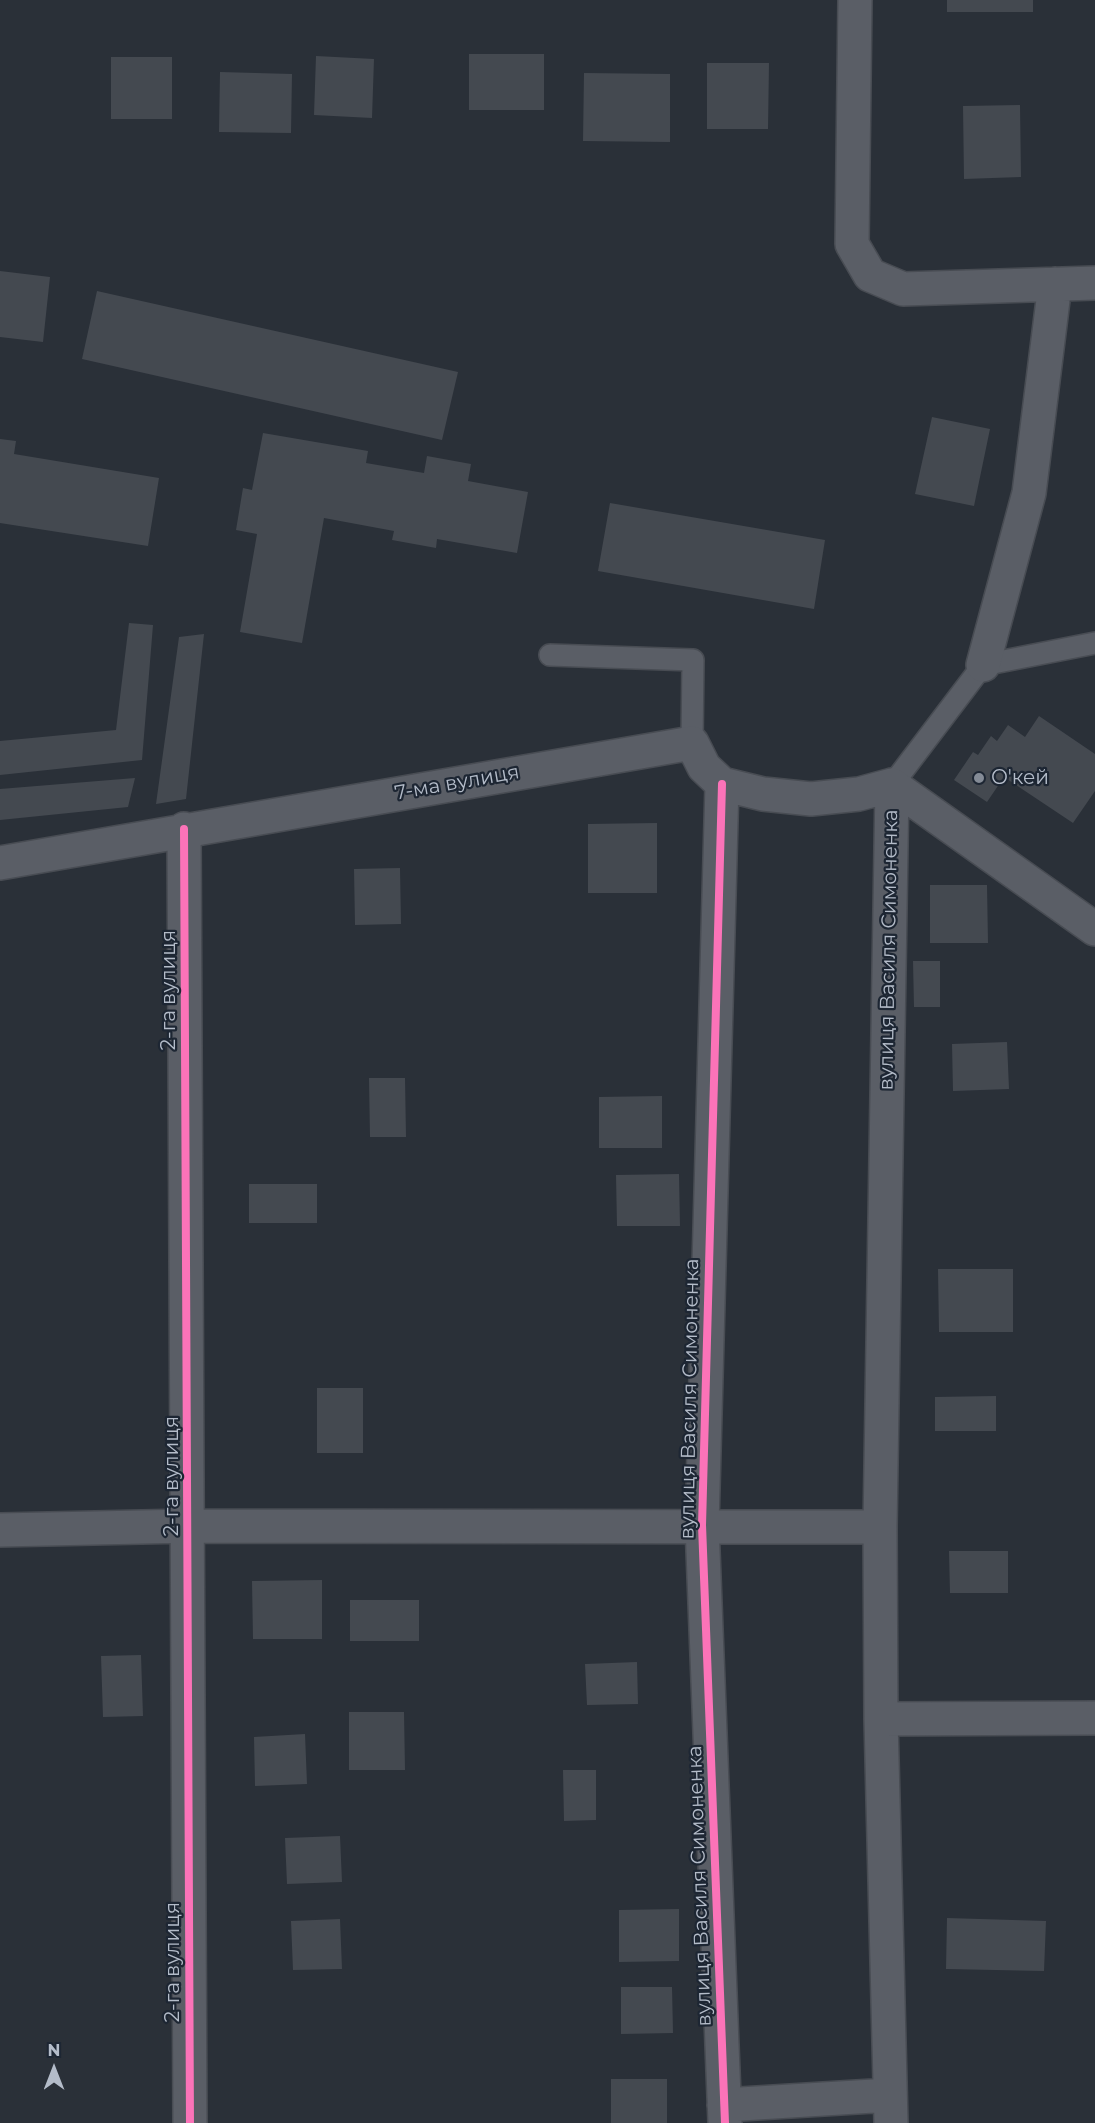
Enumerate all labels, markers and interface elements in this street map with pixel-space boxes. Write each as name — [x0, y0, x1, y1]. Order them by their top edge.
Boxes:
street label: 7-ма вулиця — [393, 760, 521, 806]
place label: О'кей — [991, 766, 1049, 790]
marker: О'кей — [972, 771, 986, 785]
street label: вулиця Василя Симоненка — [875, 809, 903, 1091]
street label: 2-га вулиця — [157, 930, 181, 1050]
street label: вулиця Василя Симоненка — [676, 1258, 704, 1540]
street label: 2-га вулиця — [160, 1416, 184, 1536]
street label: вулиця Василя Симоненка — [683, 1745, 717, 2027]
street label: 2-га вулиця — [161, 1902, 185, 2022]
north arrow — [24, 2039, 84, 2099]
text: N — [48, 2041, 60, 2060]

